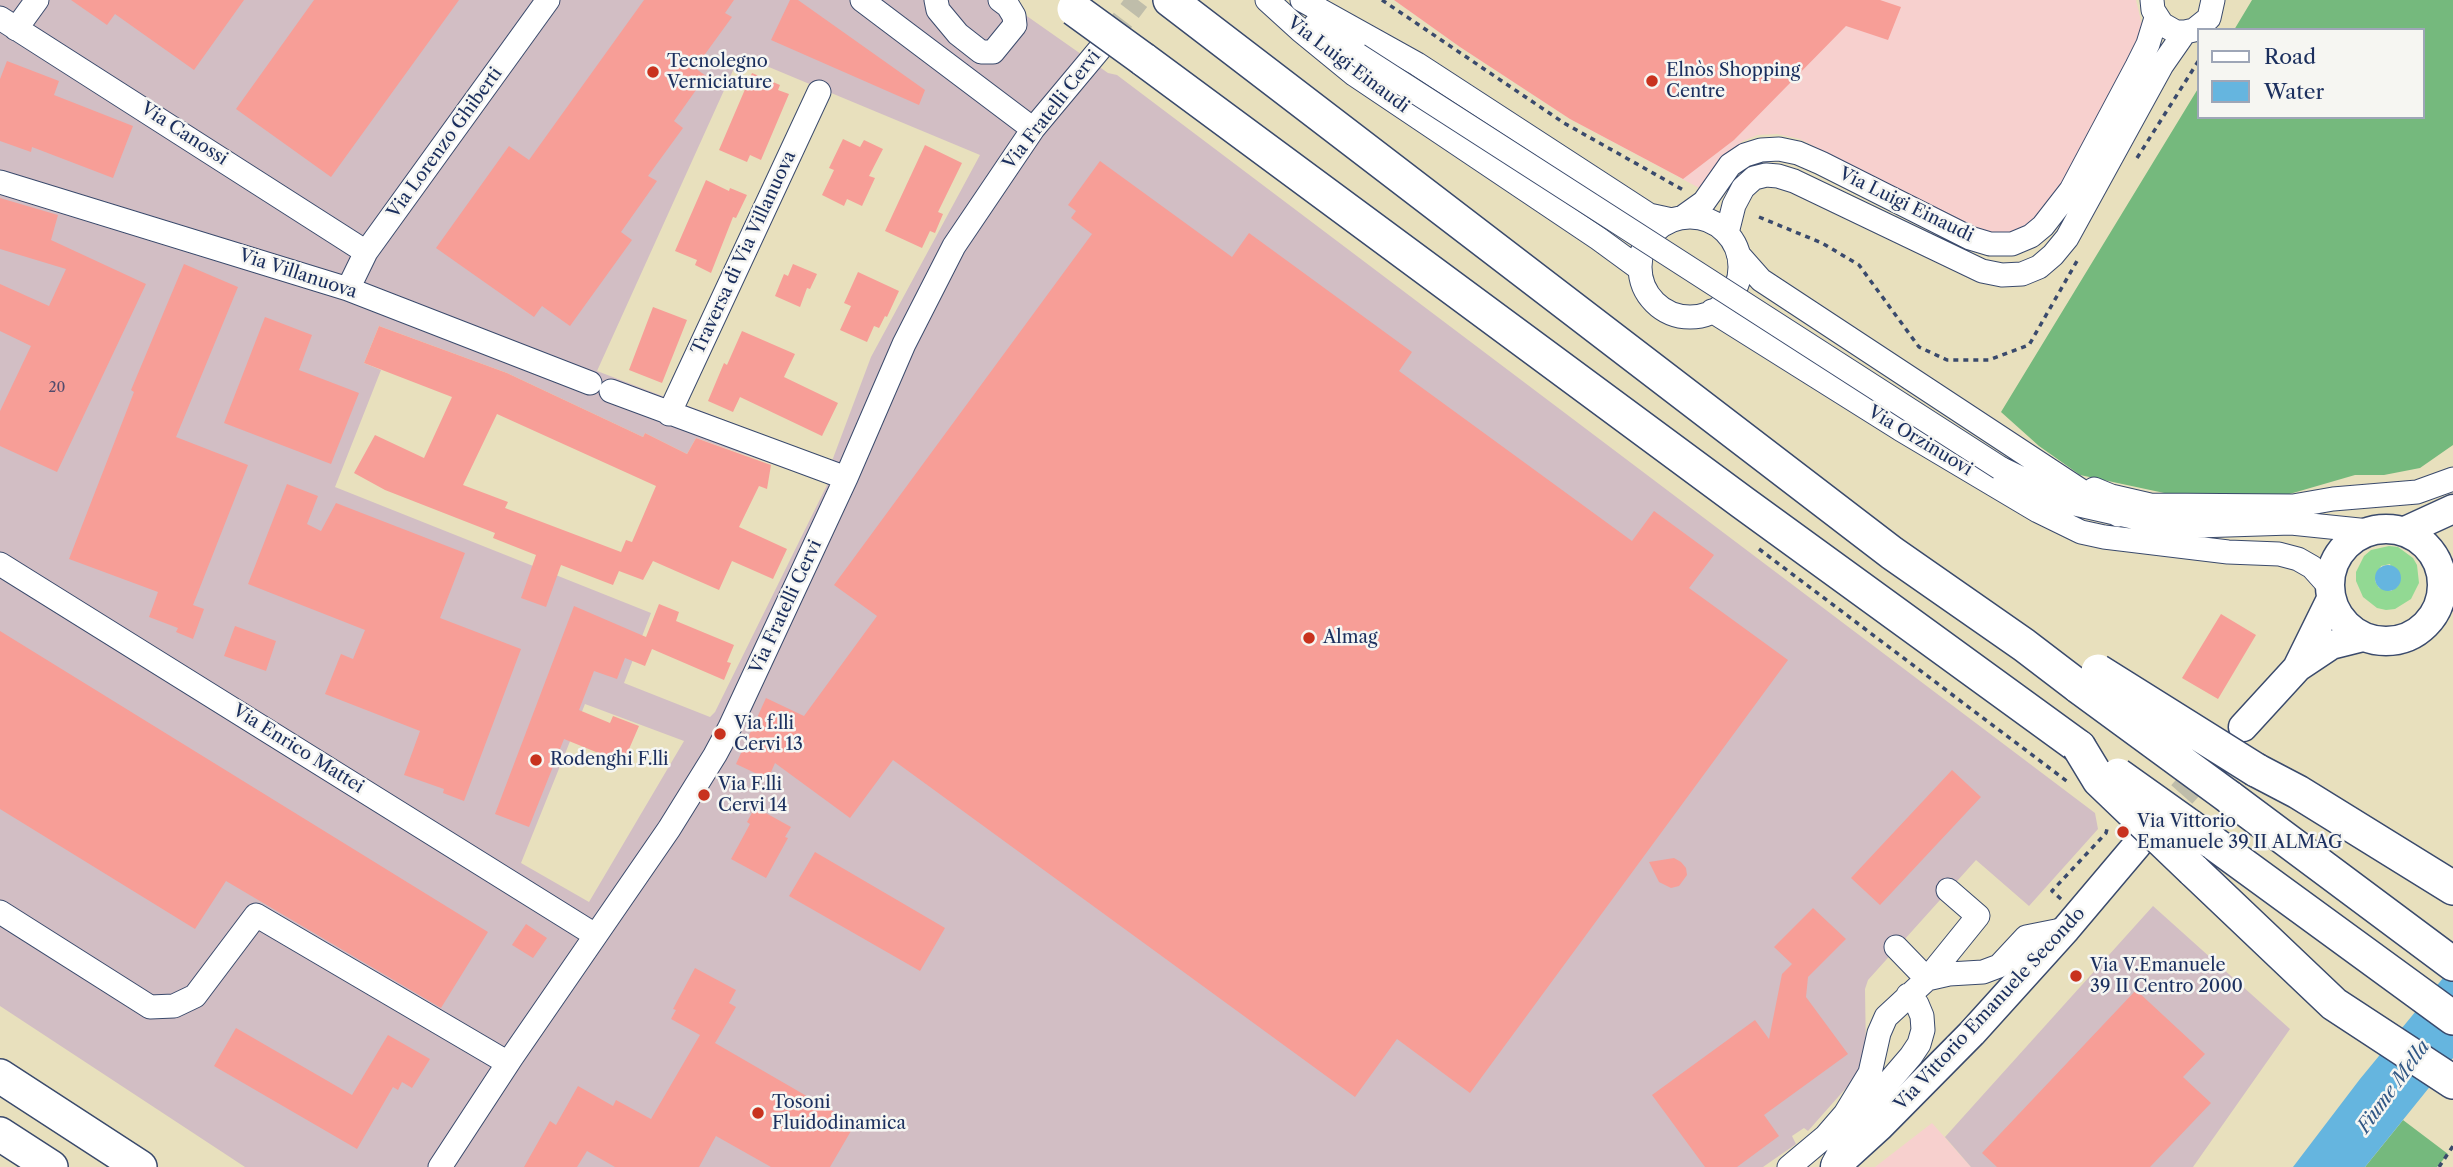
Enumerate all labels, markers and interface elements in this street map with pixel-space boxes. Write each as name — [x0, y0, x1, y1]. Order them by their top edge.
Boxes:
street label: Via Luigi Einaudi — [1283, 12, 1413, 118]
legend — [2198, 28, 2425, 119]
text: Road — [2264, 44, 2316, 69]
street label: Via Fratelli Cervi — [999, 46, 1105, 174]
place label: Tecnolegno Verniciature — [667, 51, 772, 94]
place label: Elnòs Shopping Centre — [1666, 60, 1800, 102]
street label: Via Lorenzo Ghiberti — [383, 63, 507, 223]
marker: Tecnolegno Verniciature — [645, 64, 661, 80]
marker: Elnòs Shopping Centre — [1644, 73, 1660, 89]
text: Water — [2264, 79, 2324, 104]
street label: Via Canossi — [136, 98, 232, 170]
street label: Traversa di Via Villanuova — [687, 148, 801, 358]
street label: Via Luigi Einaudi — [1835, 163, 1977, 247]
street label: Via Villanuova — [236, 245, 360, 303]
house number: 20 — [49, 380, 65, 396]
street label: Via Orzinuovi — [1864, 401, 1976, 481]
street label: Via Fratelli Cervi — [745, 536, 827, 678]
place label: Almag — [1323, 627, 1377, 649]
marker: Almag — [1301, 630, 1317, 646]
street label: Via Enrico Mattei — [228, 700, 368, 798]
place label: Via f.lli Cervi 13 — [734, 713, 803, 756]
marker: Via f.lli Cervi 13 — [712, 726, 728, 742]
place label: Rodenghi F.lli — [550, 749, 669, 771]
marker: Rodenghi F.lli — [528, 752, 544, 768]
place label: Via F.lli Cervi 14 — [718, 774, 788, 816]
marker: Via F.lli Cervi 14 — [696, 787, 712, 803]
place label: Via Vittorio Emanuele 39 II ALMAG — [2137, 811, 2343, 854]
marker: Via Vittorio Emanuele 39 II ALMAG — [2115, 824, 2131, 840]
street label: Via Vittorio Emanuele Secondo — [1890, 903, 2090, 1115]
place label: Via V.Emanuele 39 II Centro 2000 — [2090, 955, 2243, 998]
marker: Via V.Emanuele 39 II Centro 2000 — [2068, 968, 2084, 984]
water label: Fiume Mella — [2353, 1036, 2435, 1138]
place label: Tosoni Fluidodinamica — [772, 1092, 906, 1134]
marker: Tosoni Fluidodinamica — [750, 1105, 766, 1121]

